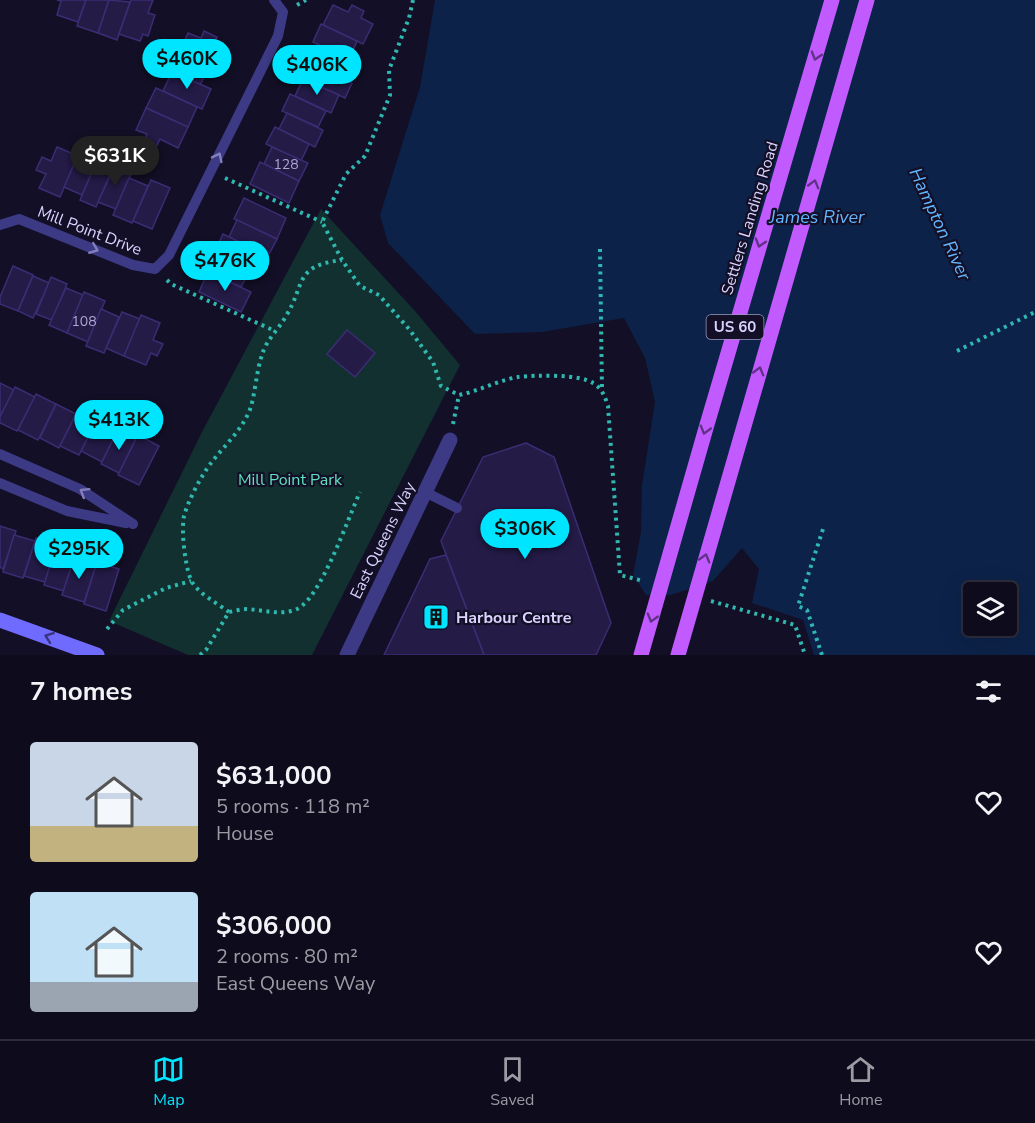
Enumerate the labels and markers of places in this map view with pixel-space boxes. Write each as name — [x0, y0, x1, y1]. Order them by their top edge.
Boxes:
pin: $460K — [145, 39, 229, 90]
pin: $406K — [275, 45, 359, 96]
pin: $631K — [73, 136, 157, 187]
pin: $476K — [183, 241, 267, 292]
pin: $413K — [77, 400, 161, 451]
pin: $306K — [483, 509, 567, 560]
pin: $295K — [37, 529, 121, 580]
building icon: Harbour Centre — [421, 602, 451, 632]
place label: Harbour Centre — [456, 607, 572, 629]

